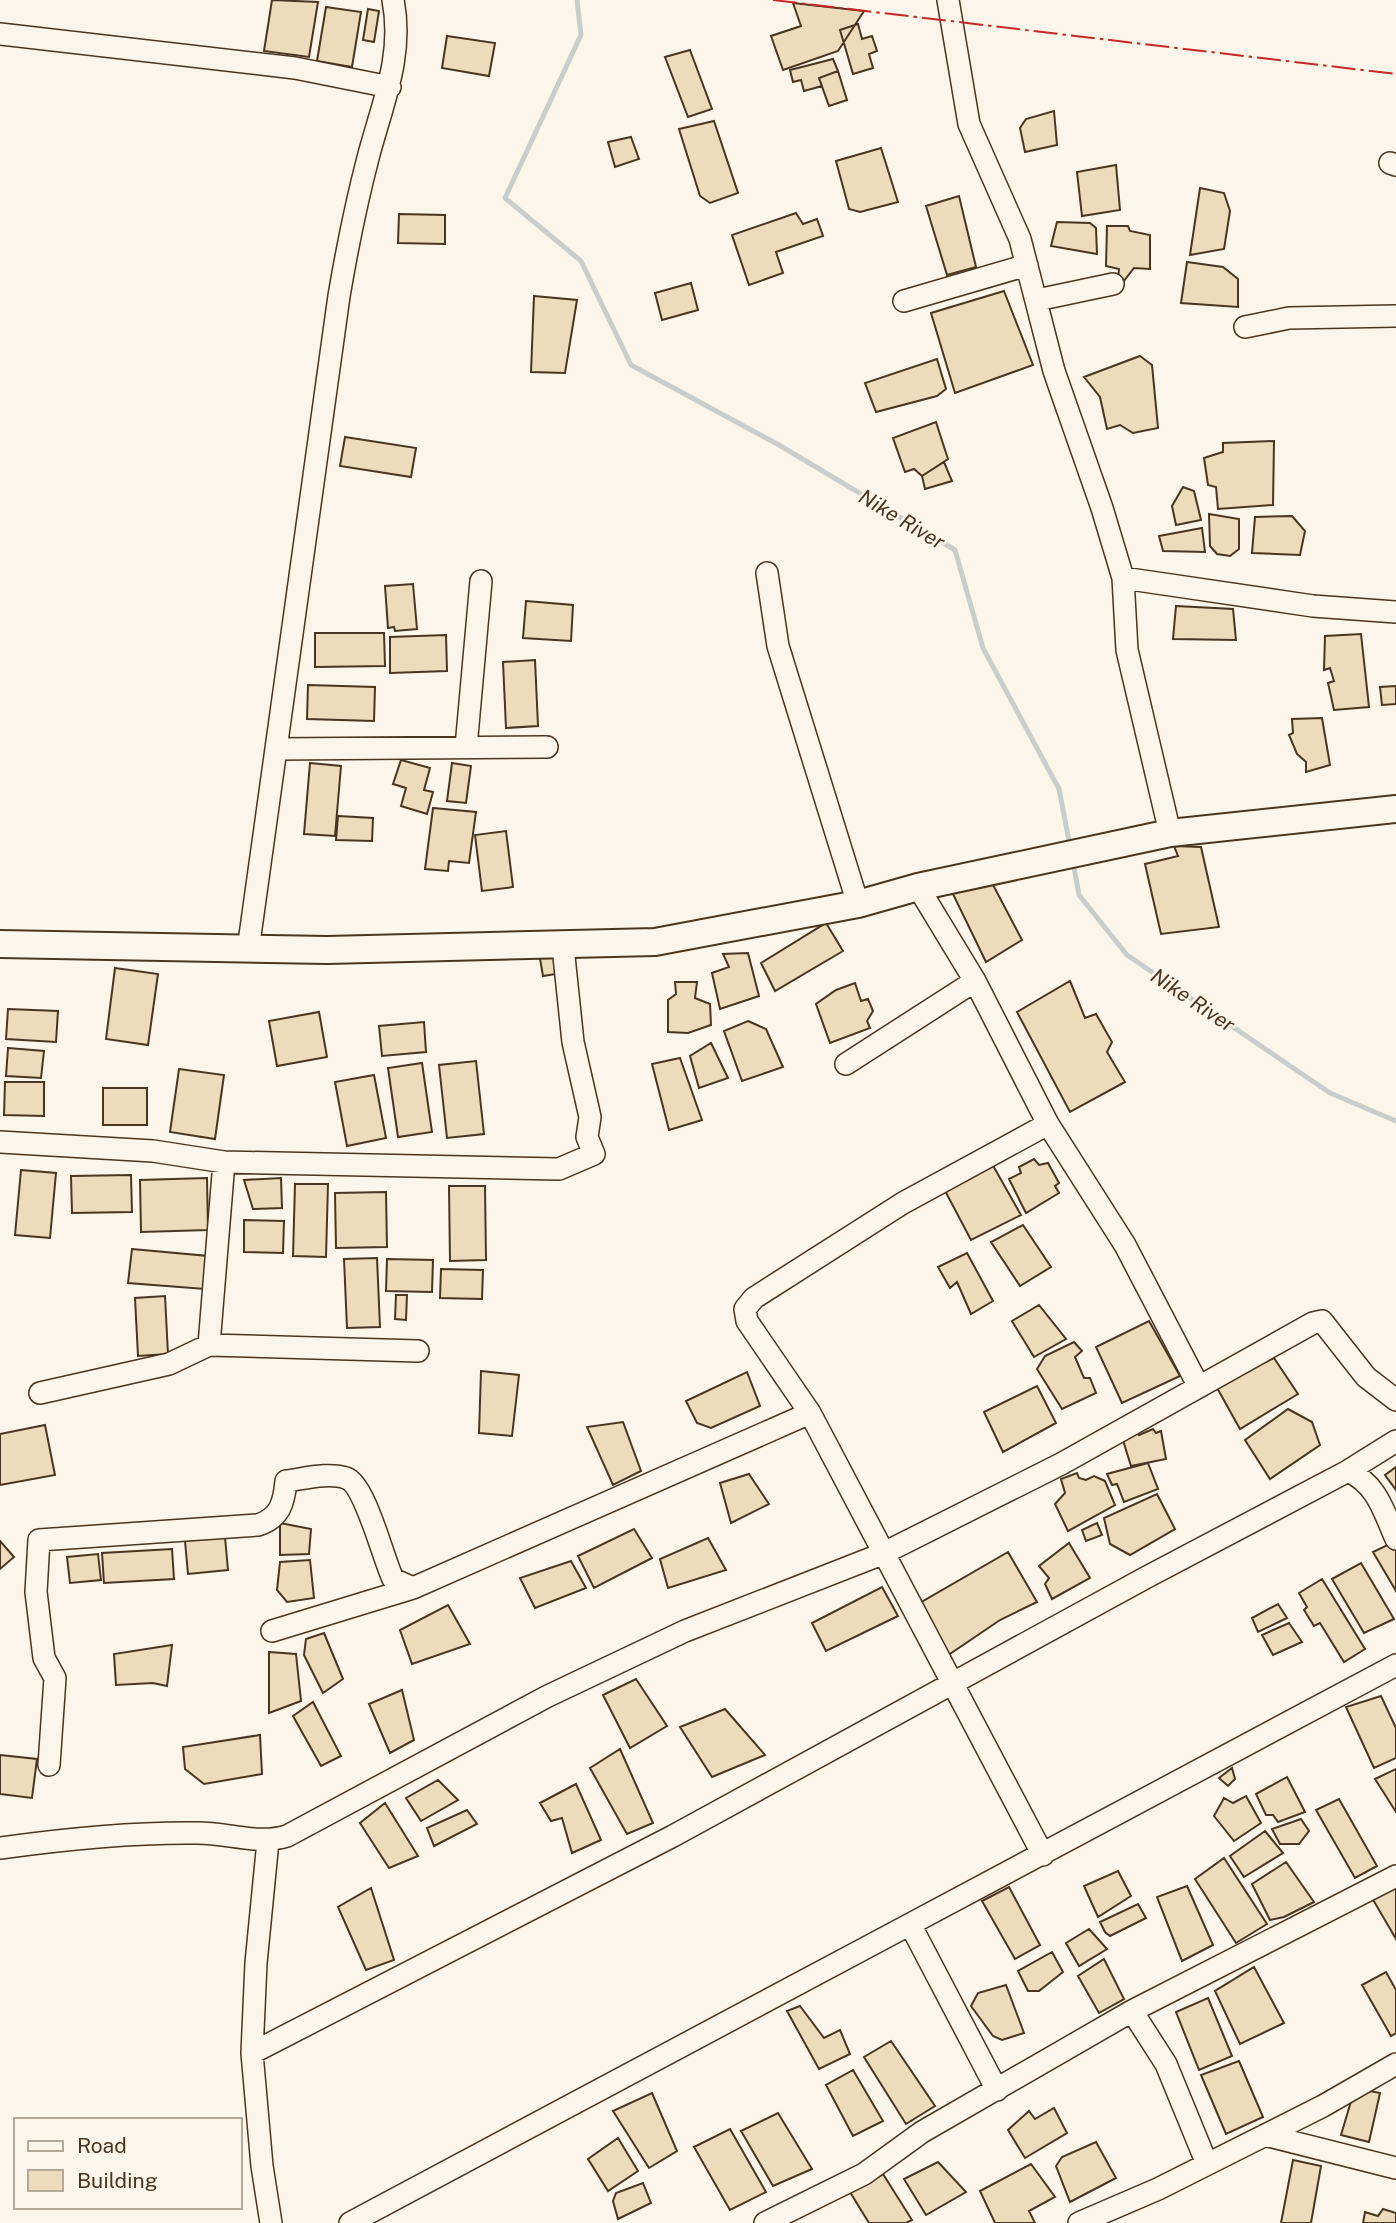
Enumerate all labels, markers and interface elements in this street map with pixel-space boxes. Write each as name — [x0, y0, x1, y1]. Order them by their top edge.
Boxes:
water label: Nike River — [854, 484, 950, 555]
water label: Nike River — [1146, 963, 1241, 1038]
legend — [14, 2118, 242, 2209]
text: Road — [77, 2133, 127, 2158]
text: Building — [77, 2168, 158, 2193]

